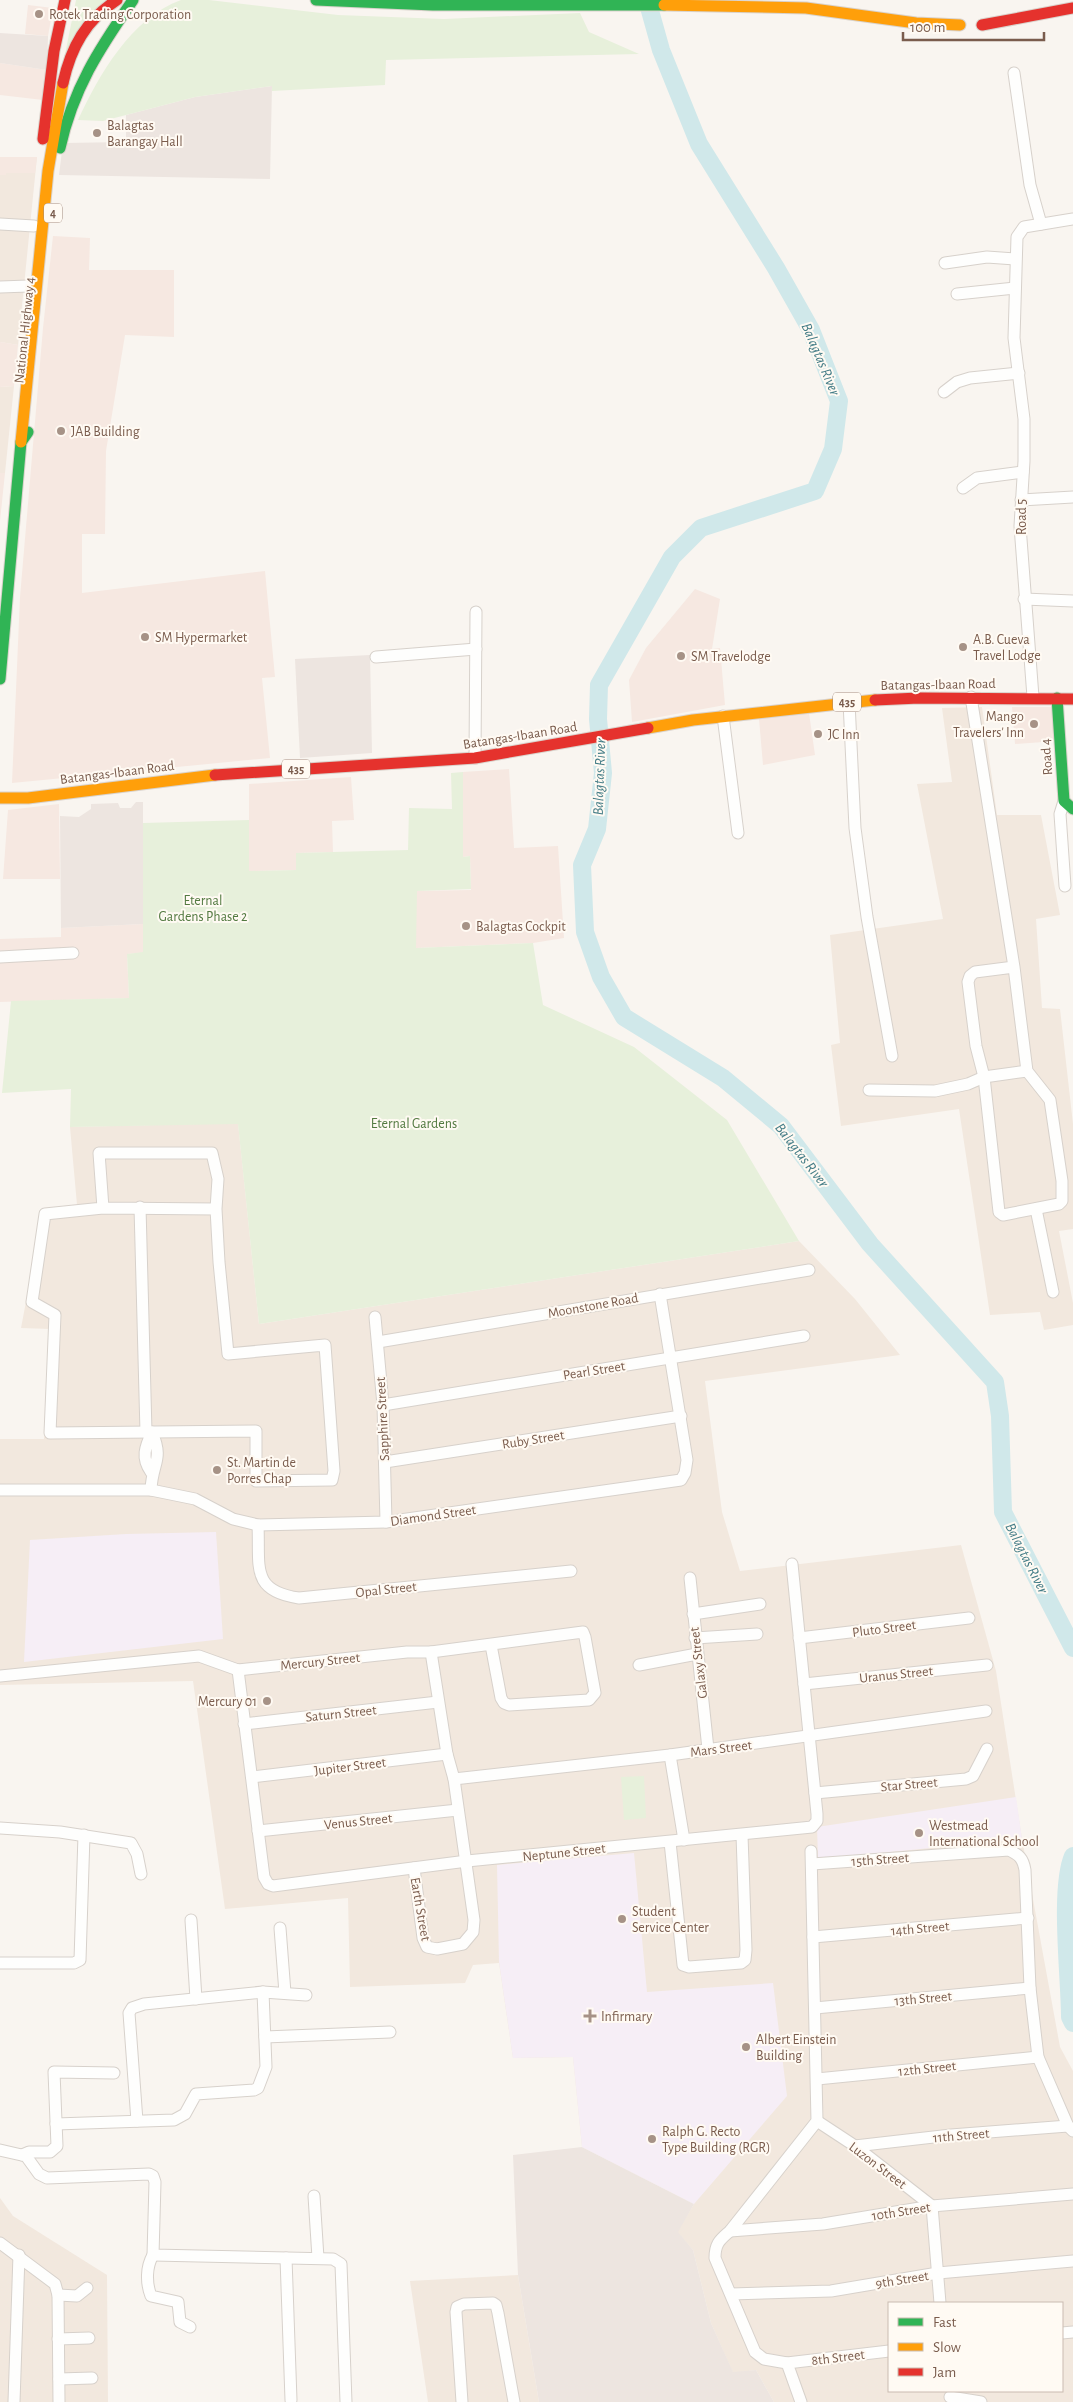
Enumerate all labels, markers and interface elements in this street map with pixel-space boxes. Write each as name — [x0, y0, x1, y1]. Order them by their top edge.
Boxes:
marker: Rotek Trading Corporation — [33, 8, 45, 20]
place label: Rotek Trading Corporation — [49, 8, 191, 22]
scale bar — [903, 10, 1044, 42]
text: 100 m — [910, 20, 945, 35]
place label: Balagtas Barangay Hall — [107, 119, 183, 149]
marker: Balagtas Barangay Hall — [91, 127, 103, 139]
road number: 4 — [44, 204, 62, 222]
street label: National Highway 4 — [12, 276, 38, 384]
water label: Balagtas River — [799, 321, 843, 399]
marker: JAB Building — [55, 425, 67, 437]
place label: JAB Building — [71, 425, 140, 439]
street label: Road 5 — [1015, 499, 1029, 535]
marker: SM Hypermarket — [139, 631, 151, 643]
place label: SM Hypermarket — [155, 631, 248, 645]
place label: A.B. Cueva Travel Lodge — [973, 633, 1041, 663]
marker: A.B. Cueva Travel Lodge — [957, 641, 969, 653]
marker: SM Travelodge — [675, 650, 687, 662]
place label: SM Travelodge — [691, 650, 771, 664]
street label: Batangas-Ibaan Road — [880, 677, 996, 693]
road number: 435 — [833, 692, 861, 712]
place label: Mango Travelers' Inn — [953, 710, 1024, 740]
marker: Mango Travelers' Inn — [1028, 718, 1040, 730]
street label: Batangas-Ibaan Road — [462, 720, 578, 752]
marker: JC Inn — [812, 728, 824, 740]
place label: JC Inn — [828, 728, 860, 742]
water label: Balagtas River — [591, 737, 608, 816]
street label: Road 4 — [1039, 738, 1055, 776]
street label: Batangas-Ibaan Road — [59, 759, 175, 787]
road number: 435 — [282, 760, 310, 779]
park label: Eternal Gardens Phase 2 — [159, 894, 247, 924]
marker: Balagtas Cockpit — [460, 920, 472, 932]
place label: Balagtas Cockpit — [476, 920, 566, 934]
park label: Eternal Gardens — [371, 1117, 457, 1131]
water label: Balagtas River — [772, 1120, 832, 1191]
street label: Moonstone Road — [547, 1291, 640, 1321]
street label: Pearl Street — [562, 1359, 627, 1383]
street label: Sapphire Street — [374, 1376, 392, 1461]
street label: Ruby Street — [501, 1428, 566, 1452]
place label: St. Martin de Porres Chap — [227, 1456, 296, 1486]
marker: St. Martin de Porres Chap — [211, 1464, 223, 1476]
street label: Diamond Street — [389, 1503, 477, 1529]
water label: Balagtas River — [1002, 1521, 1051, 1597]
street label: Opal Street — [355, 1580, 418, 1600]
street label: Pluto Street — [851, 1618, 917, 1640]
street label: Galaxy Street — [688, 1626, 710, 1699]
street label: Mercury Street — [280, 1651, 361, 1673]
street label: Uranus Street — [859, 1664, 934, 1686]
place label: Mercury 01 — [198, 1695, 257, 1709]
marker: Mercury 01 — [261, 1695, 273, 1707]
street label: Saturn Street — [305, 1703, 378, 1725]
street label: Mars Street — [689, 1738, 753, 1760]
street label: Jupiter Street — [313, 1756, 387, 1778]
street label: Star Street — [880, 1775, 939, 1794]
street label: Venus Street — [323, 1811, 393, 1833]
place label: Westmead International School — [929, 1819, 1039, 1849]
marker: Westmead International School — [913, 1827, 925, 1839]
street label: Neptune Street — [522, 1842, 607, 1864]
street label: 15th Street — [851, 1851, 910, 1869]
street label: Earth Street — [408, 1876, 433, 1943]
place label: Student Service Center — [632, 1905, 709, 1935]
marker: Student Service Center — [616, 1913, 628, 1925]
street label: 14th Street — [890, 1919, 950, 1939]
street label: 13th Street — [894, 1989, 953, 2008]
marker: Infirmary — [583, 2009, 597, 2023]
place label: Infirmary — [601, 2010, 652, 2024]
place label: Albert Einstein Building — [756, 2033, 836, 2063]
marker: Albert Einstein Building — [740, 2041, 752, 2053]
street label: 12th Street — [897, 2059, 957, 2079]
place label: Ralph G. Recto Type Building (RGR) — [662, 2125, 770, 2155]
street label: 11th Street — [932, 2127, 990, 2145]
marker: Ralph G. Recto Type Building (RGR) — [646, 2133, 658, 2145]
street label: Luzon Street — [846, 2140, 909, 2192]
street label: 10th Street — [871, 2200, 932, 2224]
street label: 9th Street — [875, 2269, 930, 2291]
legend — [888, 2302, 1063, 2392]
text: Fast — [933, 2315, 957, 2330]
text: Slow — [933, 2340, 961, 2355]
street label: 8th Street — [811, 2348, 866, 2368]
text: Jam — [933, 2365, 956, 2380]

